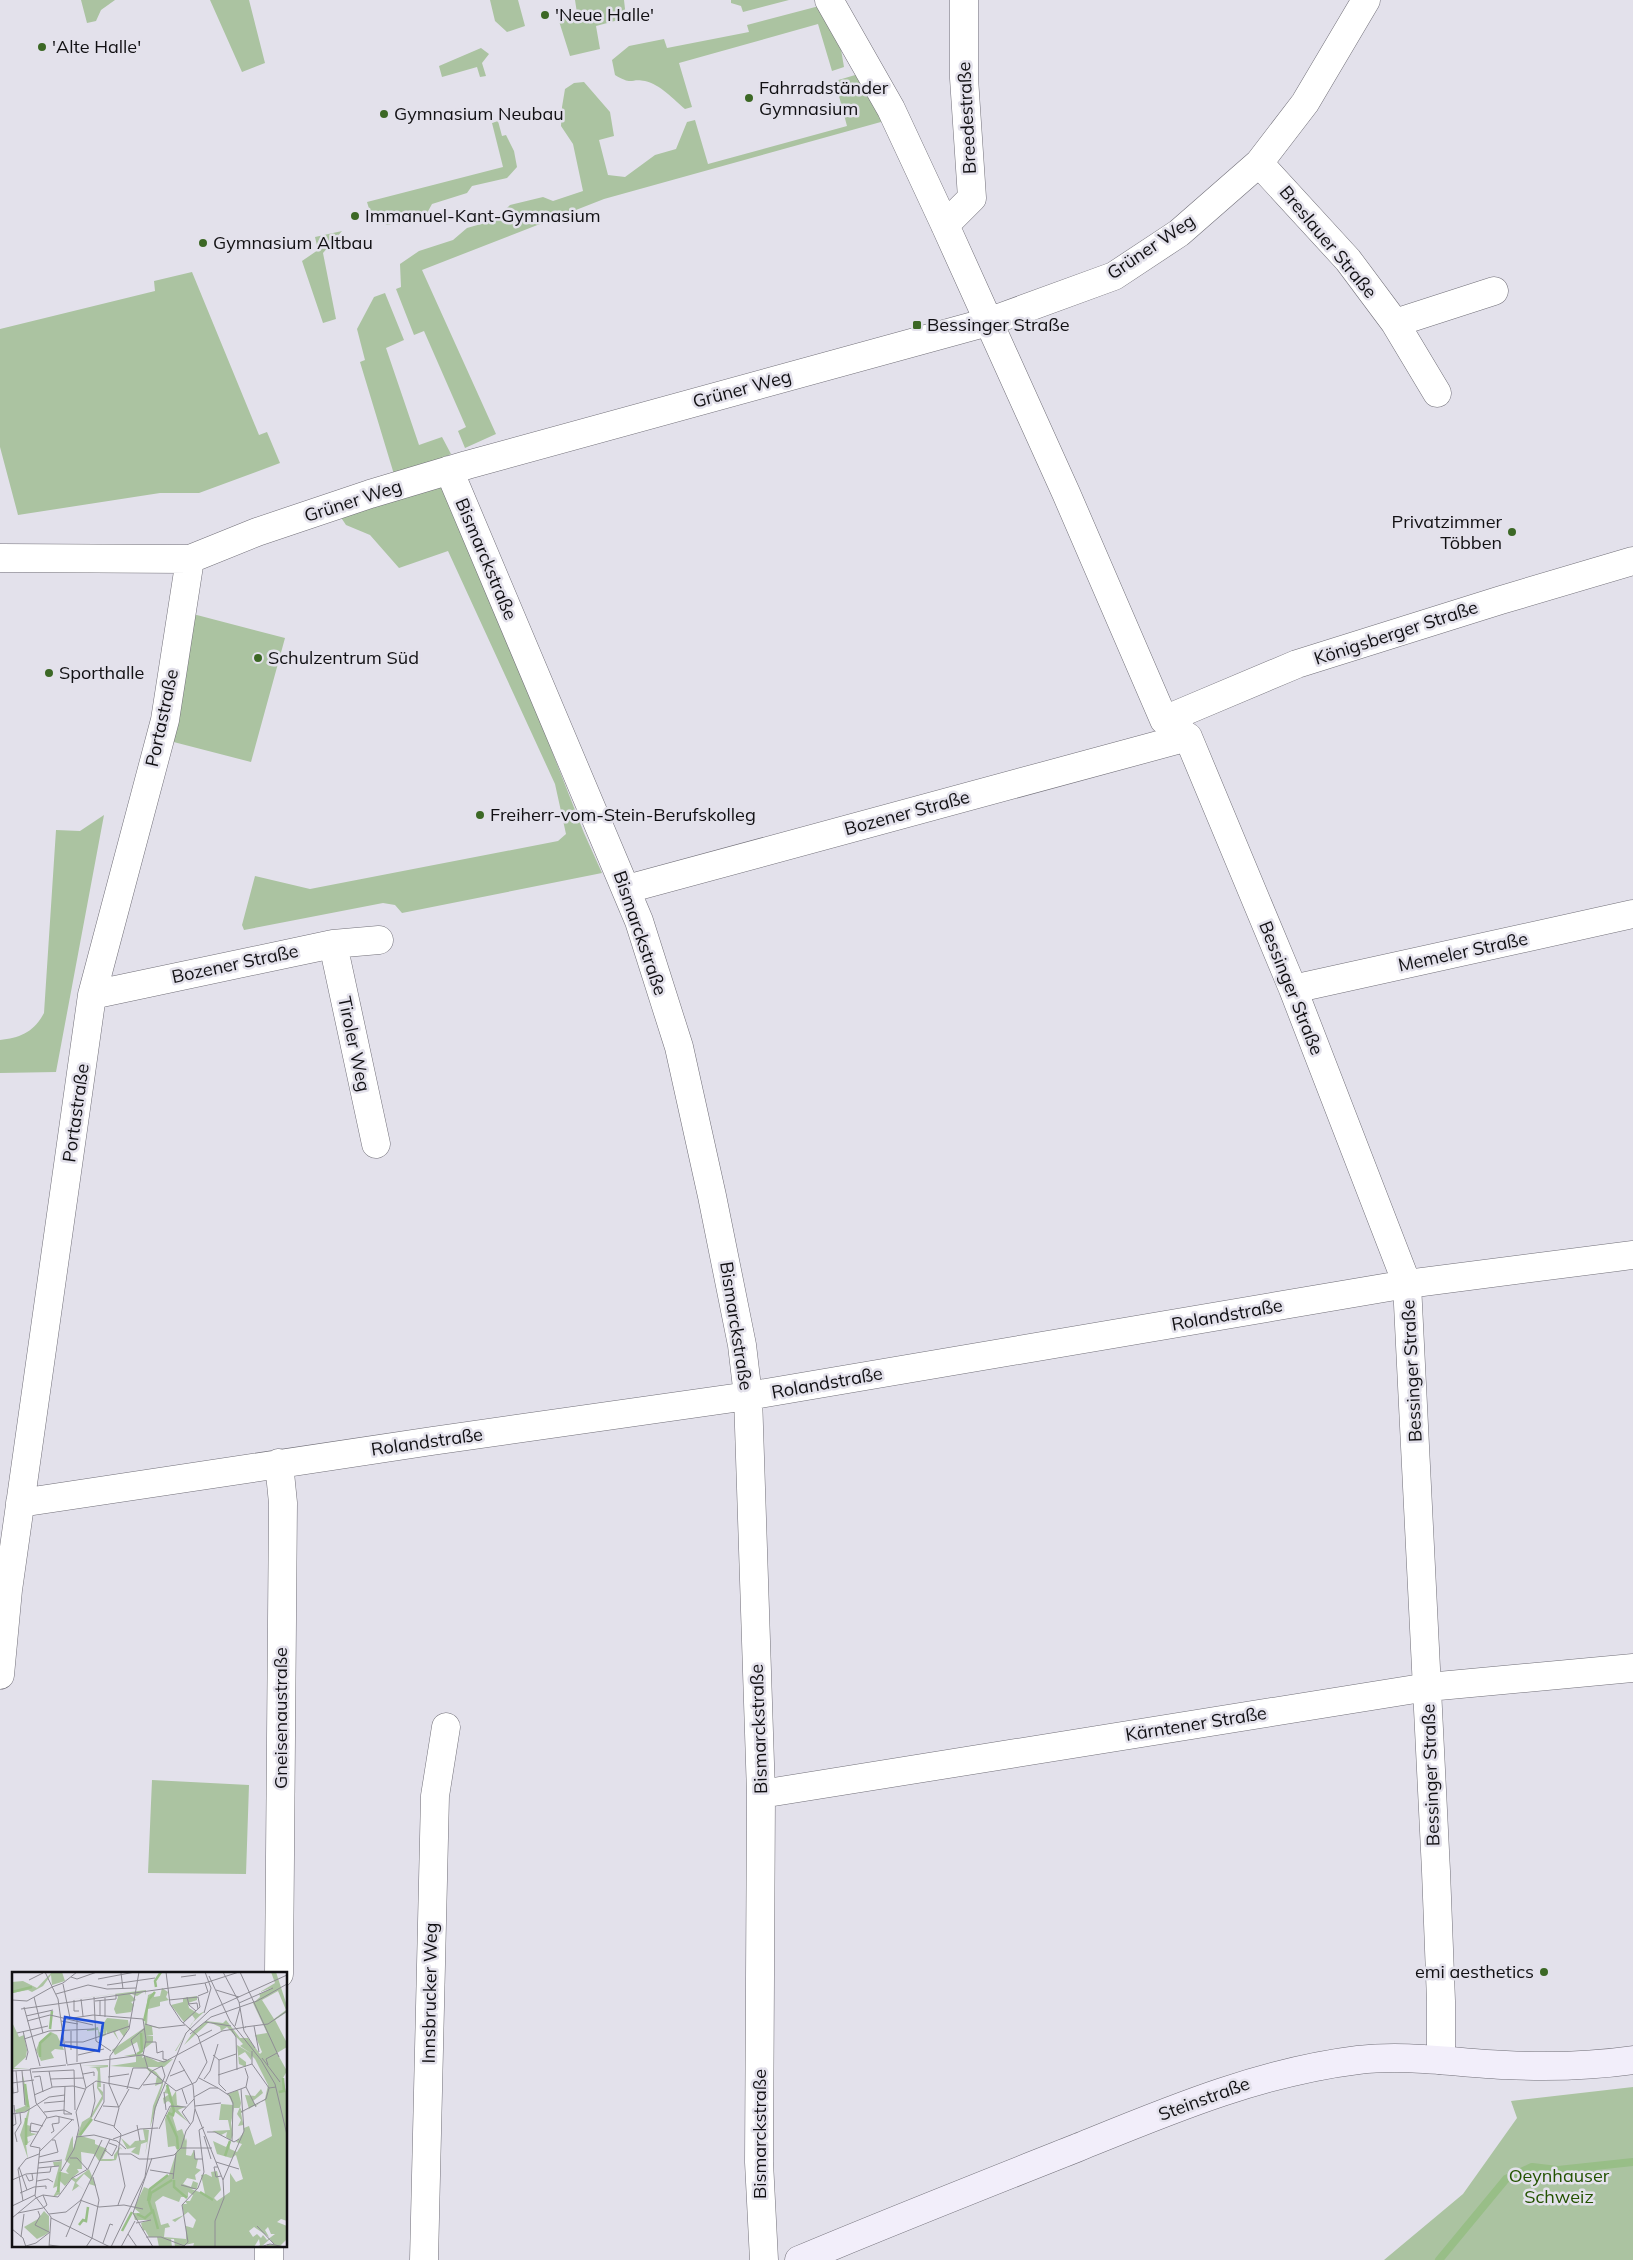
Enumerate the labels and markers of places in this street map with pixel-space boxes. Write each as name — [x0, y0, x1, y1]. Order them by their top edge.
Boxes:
place label: 'Neue Halle' — [555, 3, 654, 26]
marker: 'Neue Halle' — [539, 9, 551, 21]
place label: 'Alte Halle' — [52, 35, 141, 58]
marker: 'Alte Halle' — [36, 41, 48, 53]
place label: Fahrradständer Gymnasium — [759, 76, 889, 120]
marker: Fahrradständer Gymnasium — [743, 92, 755, 104]
place label: Gymnasium Neubau — [394, 102, 564, 125]
marker: Gymnasium Neubau — [378, 108, 390, 120]
place label: Immanuel-Kant-Gymnasium — [365, 204, 601, 227]
marker: Immanuel-Kant-Gymnasium — [349, 210, 361, 222]
place label: Gymnasium Altbau — [213, 231, 373, 254]
marker: Gymnasium Altbau — [197, 237, 209, 249]
place label: Bessinger Straße — [927, 313, 1070, 336]
marker: Bessinger Straße — [911, 319, 923, 331]
place label: Privatzimmer Többen — [1392, 510, 1502, 554]
marker: Privatzimmer Többen — [1506, 526, 1518, 538]
place label: Schulzentrum Süd — [268, 646, 419, 669]
marker: Schulzentrum Süd — [252, 652, 264, 664]
place label: Sporthalle — [59, 661, 144, 684]
marker: Sporthalle — [43, 667, 55, 679]
place label: Freiherr-vom-Stein-Berufskolleg — [490, 803, 756, 826]
marker: Freiherr-vom-Stein-Berufskolleg — [474, 809, 486, 821]
place label: emi aesthetics — [1415, 1960, 1534, 1983]
marker: emi aesthetics — [1538, 1966, 1550, 1978]

